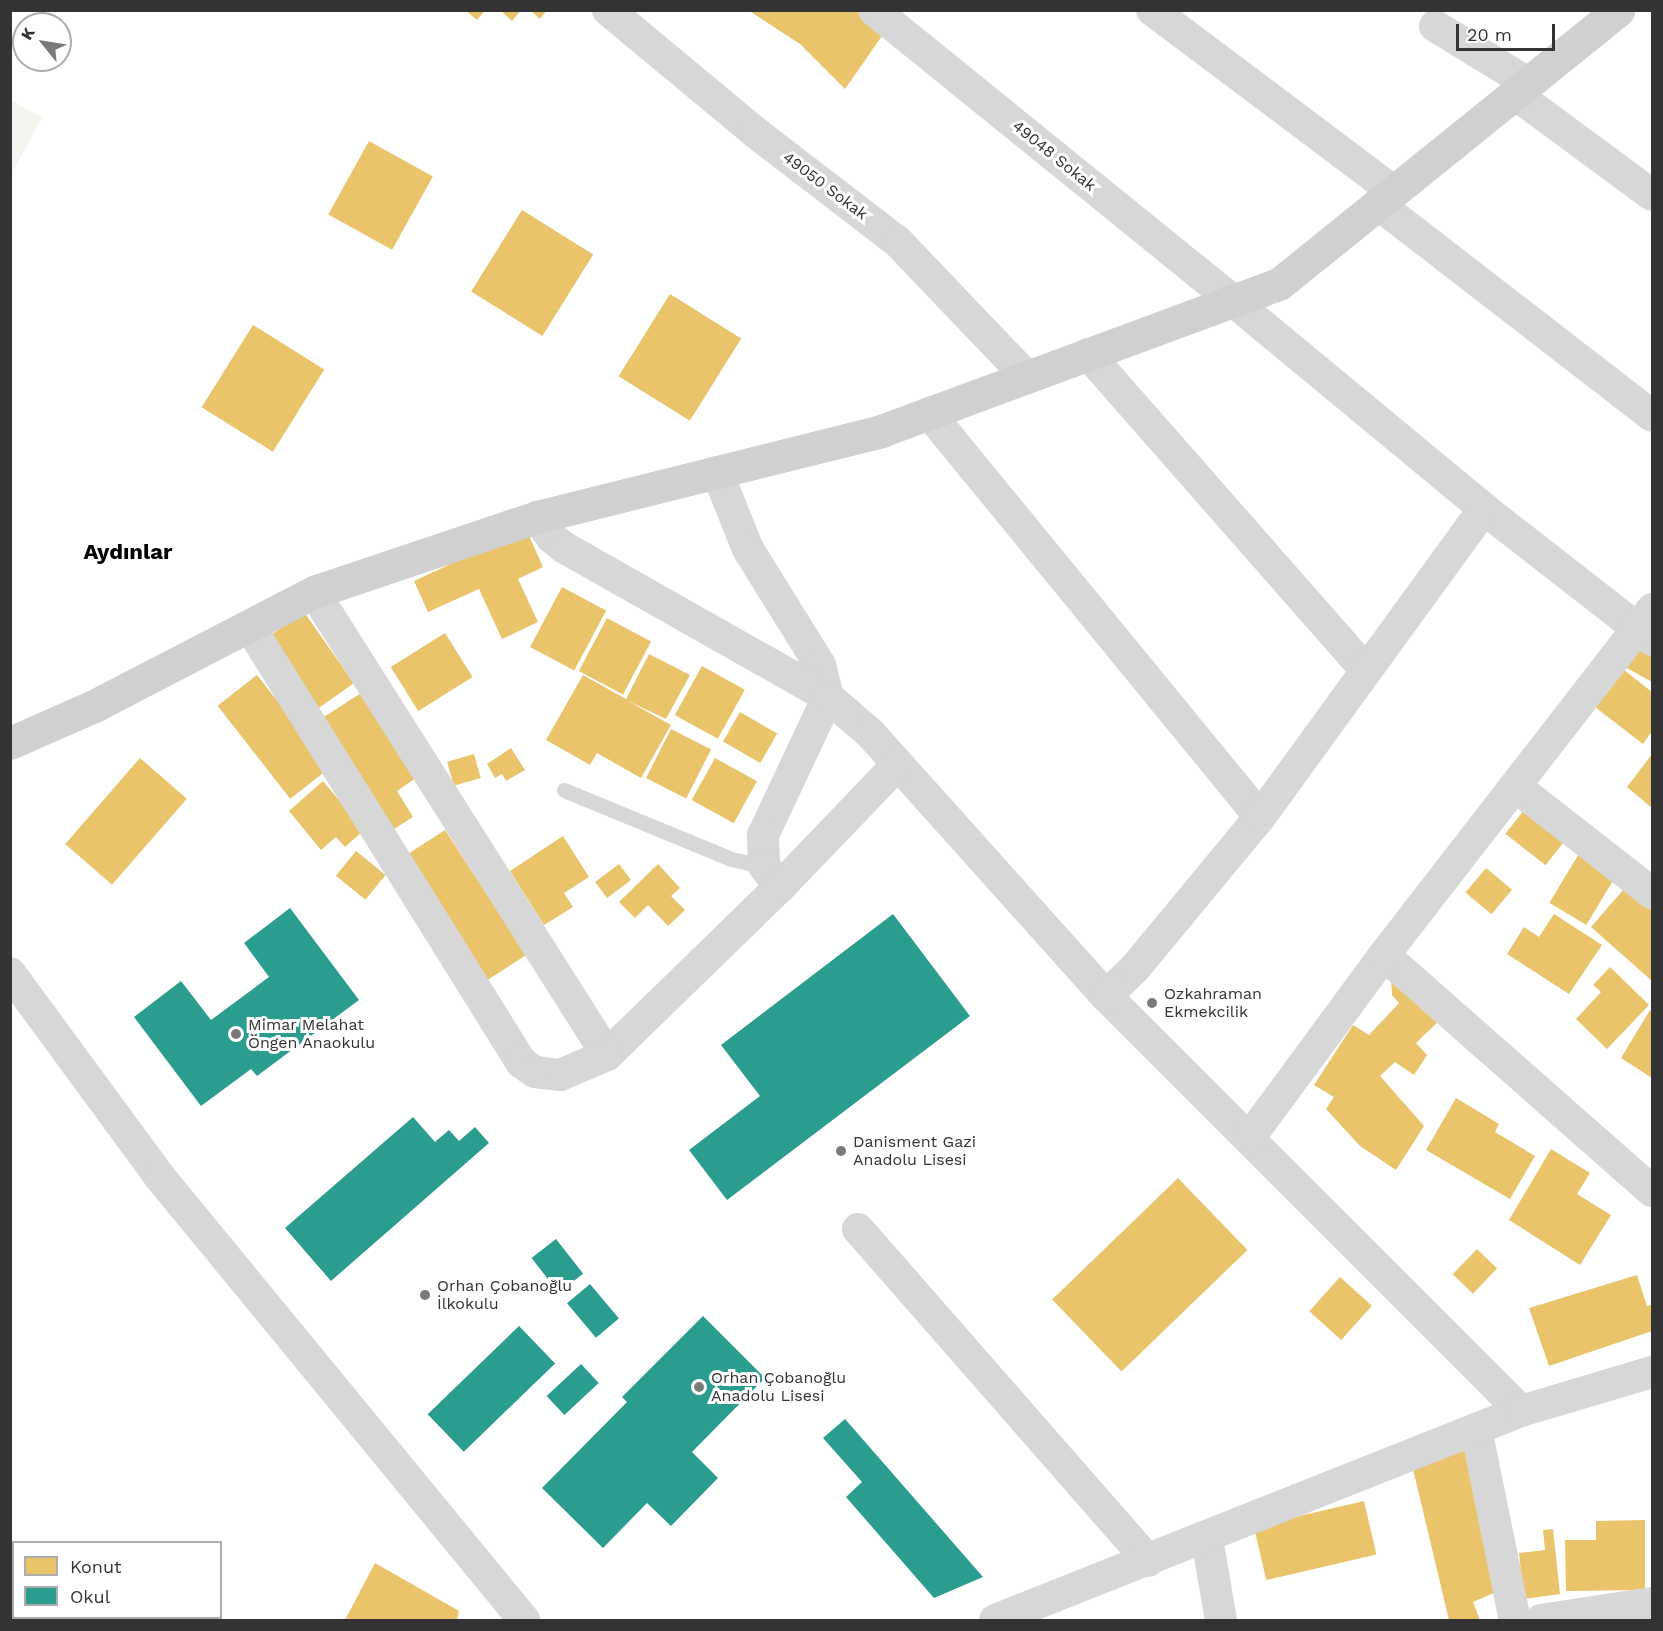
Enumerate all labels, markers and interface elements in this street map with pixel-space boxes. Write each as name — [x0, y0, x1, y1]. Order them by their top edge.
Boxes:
north arrow — [12, 12, 72, 72]
scale bar — [1459, 12, 1558, 50]
text: K — [17, 24, 39, 43]
text: 20 m — [1467, 24, 1512, 45]
street label: 49048 Sokak — [1008, 117, 1100, 195]
street label: 49050 Sokak — [779, 148, 871, 224]
district label: Aydınlar — [83, 539, 173, 565]
place label: Ozkahraman Ekmekcilik — [1164, 984, 1262, 1022]
marker: Ozkahraman Ekmekcilik — [1145, 996, 1159, 1010]
place label: Mimar Melahat Öngen Anaokulu — [248, 1015, 376, 1053]
marker: Mimar Melahat Öngen Anaokulu — [229, 1027, 243, 1041]
place label: Danisment Gazi Anadolu Lisesi — [853, 1132, 976, 1170]
marker: Danisment Gazi Anadolu Lisesi — [834, 1144, 848, 1158]
place label: Orhan Çobanoğlu İlkokulu — [437, 1276, 572, 1314]
marker: Orhan Çobanoğlu İlkokulu — [418, 1288, 432, 1302]
place label: Orhan Çobanoğlu Anadolu Lisesi — [711, 1368, 846, 1406]
marker: Orhan Çobanoğlu Anadolu Lisesi — [692, 1380, 706, 1394]
legend — [12, 1541, 222, 1619]
text: Konut — [70, 1556, 122, 1577]
text: Okul — [70, 1586, 110, 1607]

